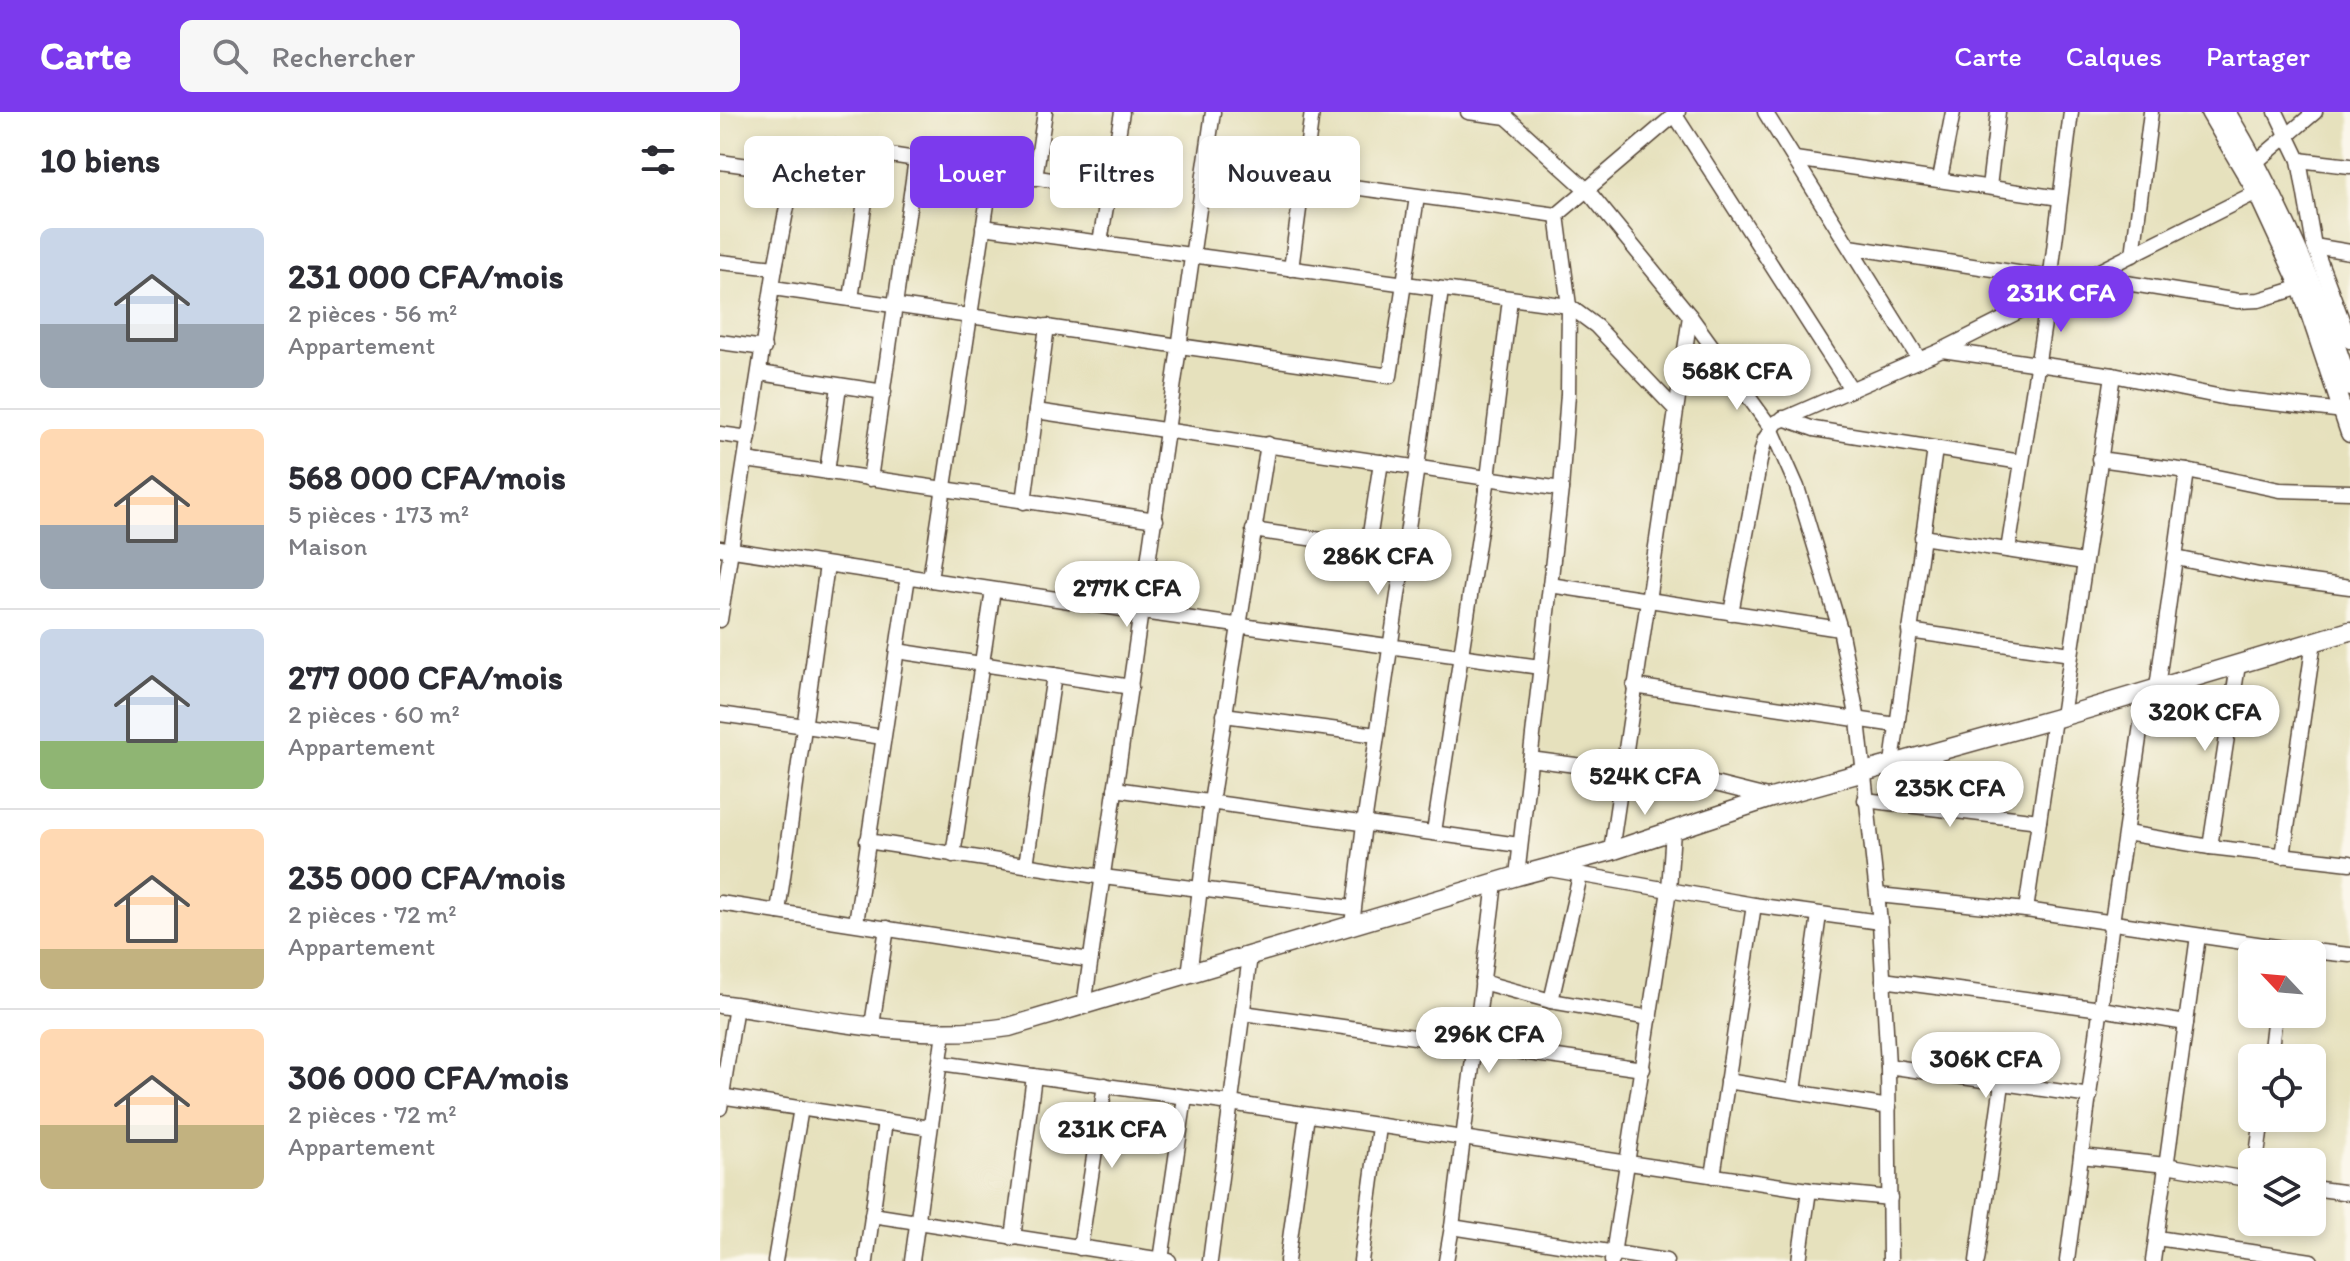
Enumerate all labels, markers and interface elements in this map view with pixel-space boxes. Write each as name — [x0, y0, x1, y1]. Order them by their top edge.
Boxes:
search box — [180, 20, 740, 92]
text: Carte — [40, 33, 132, 79]
icon: search — [208, 34, 252, 78]
text: Rechercher — [272, 38, 415, 75]
text: Carte — [1954, 39, 2022, 73]
text: Calques — [2066, 39, 2162, 73]
text: Partager — [2206, 39, 2310, 73]
chip: Acheter — [744, 136, 894, 208]
chip: Louer — [910, 136, 1034, 208]
chip: Filtres — [1050, 136, 1183, 208]
chip: Nouveau — [1199, 136, 1360, 208]
icon: filters — [636, 138, 680, 182]
text: 10 biens — [40, 140, 160, 181]
text: 231 000 CFA/mois — [288, 256, 564, 297]
icon: home — [104, 260, 200, 356]
pin: 231K CFA — [1978, 266, 2144, 334]
text: 231K CFA — [2007, 276, 2115, 308]
text: 2 pièces · 56 m² — [288, 297, 457, 329]
text: Appartement — [288, 329, 435, 361]
pin: 568K CFA — [1654, 344, 1820, 412]
text: 568K CFA — [1682, 354, 1792, 386]
text: 568 000 CFA/mois — [288, 457, 566, 498]
icon: home — [104, 461, 200, 557]
text: 5 pièces · 173 m² — [288, 498, 469, 530]
pin: 286K CFA — [1295, 529, 1461, 597]
text: Maison — [288, 530, 367, 562]
text: 286K CFA — [1323, 539, 1433, 571]
pin: 277K CFA — [1044, 561, 1210, 629]
text: 277K CFA — [1073, 571, 1181, 603]
text: 277 000 CFA/mois — [288, 657, 563, 698]
icon: home — [104, 661, 200, 757]
pin: 320K CFA — [2122, 685, 2288, 753]
text: 320K CFA — [2149, 695, 2261, 727]
text: 2 pièces · 60 m² — [288, 698, 460, 730]
text: Appartement — [288, 730, 435, 762]
pin: 524K CFA — [1562, 749, 1728, 817]
text: 524K CFA — [1589, 759, 1701, 791]
pin: 235K CFA — [1867, 761, 2033, 829]
text: 235K CFA — [1895, 771, 2005, 803]
text: 235 000 CFA/mois — [288, 857, 566, 898]
icon: home — [104, 861, 200, 957]
text: 2 pièces · 72 m² — [288, 898, 457, 930]
text: Appartement — [288, 930, 435, 962]
north arrow — [2238, 940, 2326, 1028]
map controls — [2238, 940, 2326, 1236]
pin: 296K CFA — [1406, 1007, 1572, 1075]
text: 296K CFA — [1434, 1017, 1544, 1049]
pin: 306K CFA — [1903, 1032, 2069, 1100]
text: 306K CFA — [1930, 1042, 2042, 1074]
button: locate — [2238, 1044, 2326, 1132]
text: 306 000 CFA/mois — [288, 1057, 569, 1098]
icon: home — [104, 1061, 200, 1157]
text: 2 pièces · 72 m² — [288, 1098, 457, 1130]
pin: 231K CFA — [1029, 1102, 1195, 1170]
text: 231K CFA — [1058, 1112, 1166, 1144]
text: Appartement — [288, 1130, 435, 1162]
button: layers — [2238, 1148, 2326, 1236]

